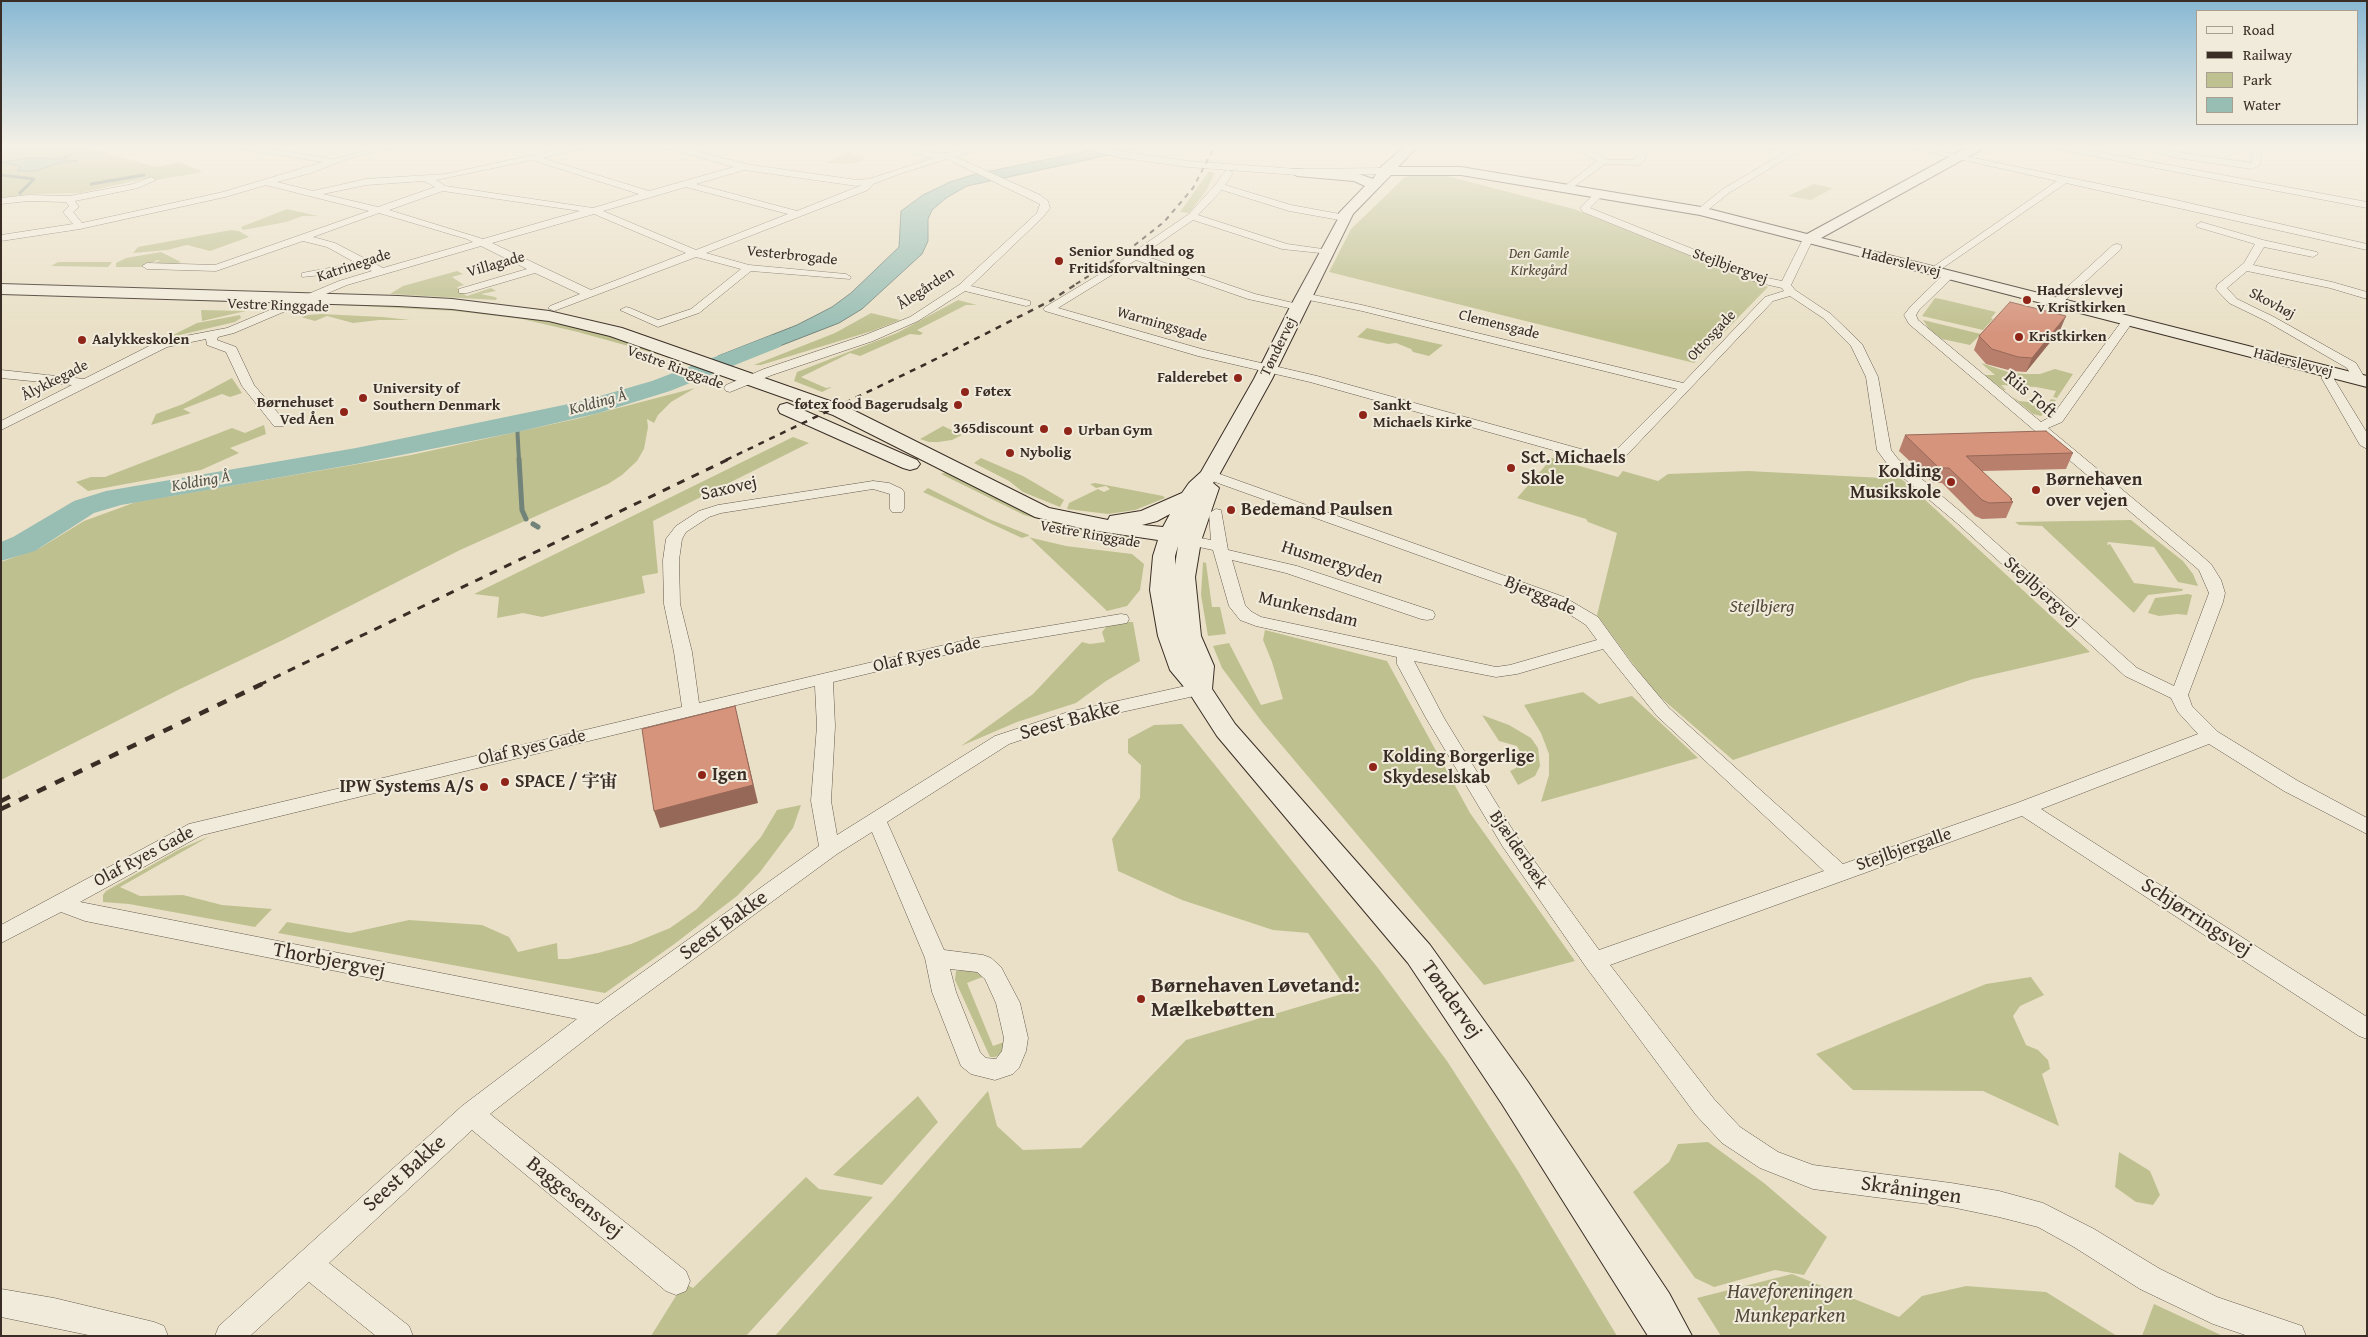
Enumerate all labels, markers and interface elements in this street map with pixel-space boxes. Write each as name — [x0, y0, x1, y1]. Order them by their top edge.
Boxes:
legend — [2196, 10, 2358, 125]
text: Road — [2243, 19, 2274, 40]
text: Railway — [2243, 44, 2292, 65]
text: Park — [2243, 69, 2272, 90]
text: Water — [2243, 94, 2281, 115]
street label: Vesterbrogade — [746, 242, 838, 270]
place label: Senior Sundhed og Fritidsforvaltningen — [1069, 243, 1206, 278]
street label: Haderslevvej — [1859, 244, 1943, 282]
park label: Den Gamle Kirkegård — [1509, 245, 1569, 280]
street label: Stejlbjergvej — [1690, 245, 1770, 289]
street label: Katrinegade — [315, 246, 393, 286]
street label: Villagade — [465, 248, 527, 282]
marker: Senior Sundhed og Fritidsforvaltningen — [1053, 255, 1065, 267]
street label: Ålegården — [894, 264, 958, 314]
place label: Haderslevvej v Kristkirken — [2037, 282, 2126, 317]
street label: Skovhøj — [2246, 284, 2298, 324]
marker: Haderslevvej v Kristkirken — [2021, 294, 2033, 306]
street label: Vestre Ringgade — [227, 295, 329, 317]
street label: Warmingsgade — [1115, 303, 1209, 347]
street label: Clemensgade — [1457, 306, 1541, 344]
street label: Ottosgade — [1684, 307, 1740, 365]
street label: Tøndervej — [1257, 314, 1301, 380]
place label: Kristkirken — [2029, 328, 2107, 346]
place label: Aalykkeskolen — [92, 331, 189, 349]
marker: Kristkirken — [2013, 331, 2025, 343]
marker: Aalykkeskolen — [76, 334, 88, 346]
street label: Vestre Ringgade — [624, 342, 726, 394]
street label: Haderslevvej — [2251, 344, 2335, 382]
street label: Ålykkegade — [19, 357, 91, 405]
street label: Riis Toft — [1999, 367, 2061, 423]
place label: Falderebet — [1157, 369, 1228, 387]
marker: Falderebet — [1232, 372, 1244, 384]
place label: University of Southern Denmark — [373, 380, 500, 415]
place label: Føtex — [975, 383, 1011, 401]
water label: Kolding Å — [567, 386, 629, 420]
marker: Føtex — [959, 386, 971, 398]
marker: University of Southern Denmark — [357, 392, 369, 404]
place label: Børnehuset Ved Åen — [257, 394, 334, 429]
place label: føtex food Bagerudsalg — [795, 396, 948, 414]
place label: Sankt Michaels Kirke — [1373, 397, 1472, 432]
marker: føtex food Bagerudsalg — [952, 399, 964, 411]
marker: Børnehuset Ved Åen — [338, 406, 350, 418]
marker: Sankt Michaels Kirke — [1357, 409, 1369, 421]
place label: 365discount — [953, 420, 1034, 438]
place label: Urban Gym — [1078, 422, 1153, 440]
marker: 365discount — [1038, 423, 1050, 435]
marker: Urban Gym — [1062, 425, 1074, 437]
place label: Nybolig — [1020, 444, 1071, 462]
marker: Nybolig — [1004, 447, 1016, 459]
place label: Sct. Michaels Skole — [1521, 447, 1626, 489]
place label: Kolding Musikskole — [1850, 461, 1941, 504]
marker: Sct. Michaels Skole — [1505, 462, 1517, 474]
water label: Kolding Å — [170, 467, 232, 497]
place label: Børnehaven over vejen — [2046, 469, 2142, 512]
street label: Saxovej — [699, 472, 759, 506]
marker: Kolding Musikskole — [1945, 476, 1957, 488]
marker: Børnehaven over vejen — [2030, 484, 2042, 496]
place label: Bedemand Paulsen — [1241, 499, 1393, 521]
marker: Bedemand Paulsen — [1225, 504, 1237, 516]
street label: Vestre Ringgade — [1038, 517, 1142, 553]
street label: Husmergyden — [1279, 536, 1385, 590]
street label: Stejlbjergvej — [1999, 552, 2083, 632]
street label: Bjerggade — [1501, 571, 1579, 621]
street label: Munkensdam — [1256, 587, 1360, 633]
park label: Stejlbjerg — [1729, 596, 1795, 618]
street label: Olaf Ryes Gade — [871, 632, 983, 678]
street label: Seest Bakke — [1017, 696, 1123, 746]
street label: Olaf Ryes Gade — [476, 725, 588, 771]
place label: Kolding Borgerlige Skydeselskab — [1383, 746, 1535, 789]
marker: Kolding Borgerlige Skydeselskab — [1367, 761, 1379, 773]
place label: Igen — [712, 764, 747, 786]
marker: Igen — [696, 769, 708, 781]
place label: SPACE / 宇宙 — [515, 771, 617, 793]
place label: IPW Systems A/S — [339, 776, 474, 798]
marker: SPACE / 宇宙 — [499, 776, 511, 788]
marker: IPW Systems A/S — [478, 781, 490, 793]
street label: Bjælderbæk — [1484, 807, 1552, 893]
street label: Olaf Ryes Gade — [90, 822, 198, 892]
street label: Stejlbjergalle — [1853, 824, 1955, 876]
street label: Schjørringsvej — [2136, 873, 2256, 963]
street label: Seest Bakke — [675, 886, 773, 966]
street label: Thorbjergvej — [271, 938, 387, 984]
street label: Tøndervej — [1415, 956, 1487, 1044]
place label: Børnehaven Løvetand: Mælkebøtten — [1151, 974, 1360, 1024]
marker: Børnehaven Løvetand: Mælkebøtten — [1135, 993, 1147, 1005]
street label: Seest Bakke — [358, 1130, 452, 1218]
street label: Baggesensvej — [521, 1152, 627, 1244]
street label: Skråningen — [1859, 1171, 1963, 1211]
park label: Haveforeningen Munkeparken — [1727, 1280, 1853, 1330]

